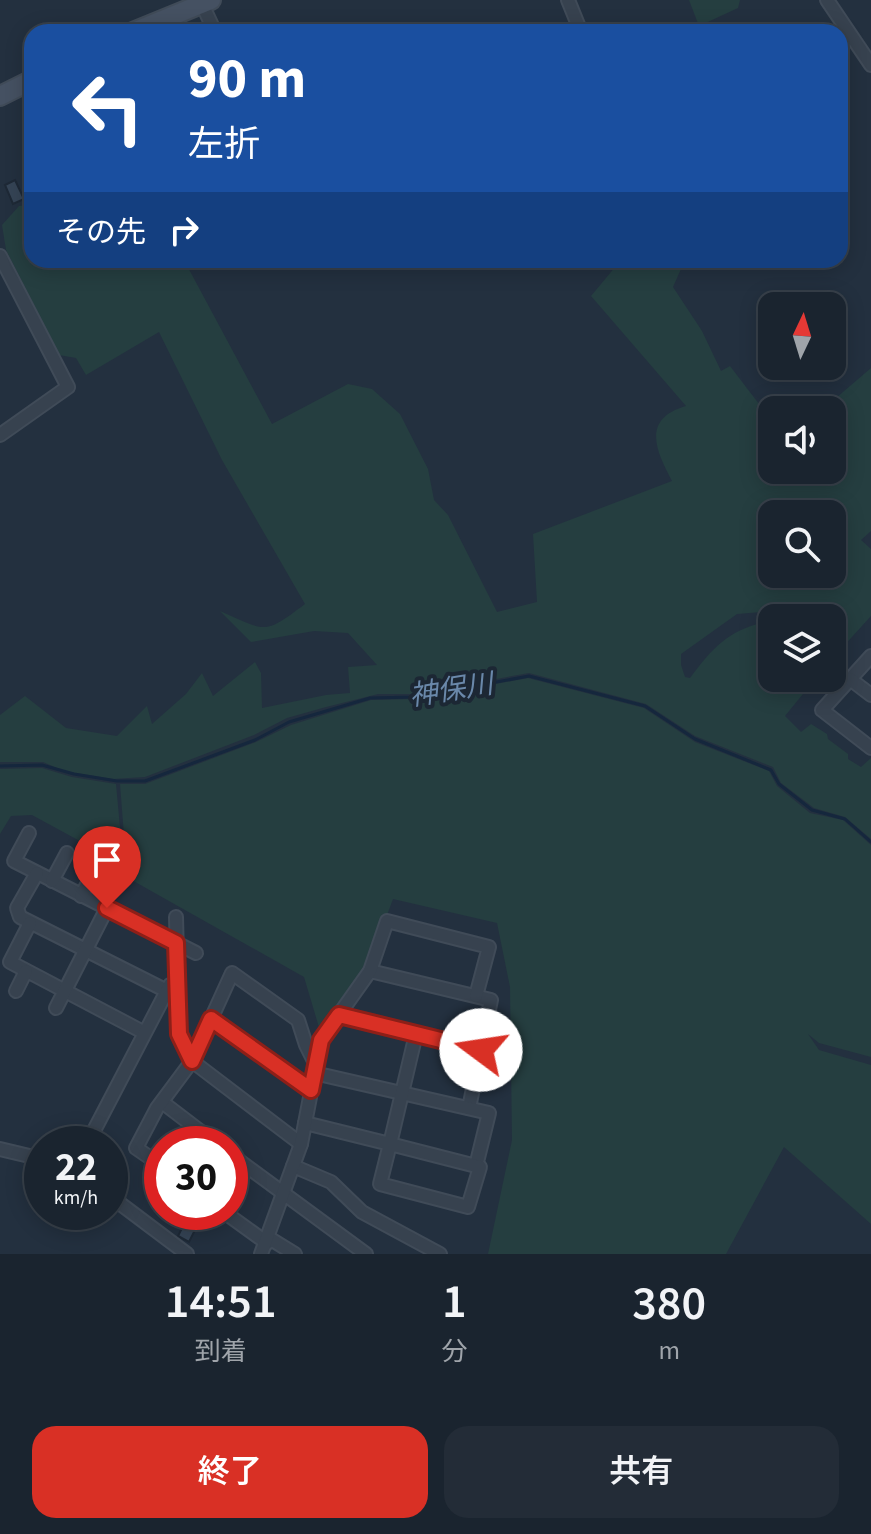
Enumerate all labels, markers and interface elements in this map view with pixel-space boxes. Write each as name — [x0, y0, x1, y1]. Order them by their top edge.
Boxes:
text: 90 m — [188, 40, 306, 119]
icon: left — [56, 56, 160, 160]
text: 左折 — [188, 119, 260, 170]
icon: right — [162, 208, 206, 252]
text: その先 — [56, 211, 146, 254]
north arrow — [758, 292, 846, 380]
map controls — [758, 292, 846, 692]
button: sound — [758, 396, 846, 484]
button: search — [758, 500, 846, 588]
button: layers — [758, 604, 846, 692]
water label: 神保川 — [407, 663, 499, 716]
pin — [73, 826, 141, 908]
icon: arrive — [85, 838, 129, 882]
position arrow — [439, 1008, 523, 1092]
speed limit sign: 30 — [144, 1126, 248, 1230]
text: 22 — [55, 1139, 97, 1196]
text: km/h — [54, 1184, 98, 1212]
text: 14:51 — [165, 1268, 277, 1336]
text: 1 — [442, 1268, 467, 1336]
text: 380 — [632, 1270, 706, 1338]
text: m — [658, 1332, 680, 1369]
text: 到着 — [195, 1333, 247, 1370]
text: 分 — [441, 1333, 467, 1370]
button: 終了 — [32, 1426, 428, 1518]
button: 共有 — [444, 1426, 839, 1518]

